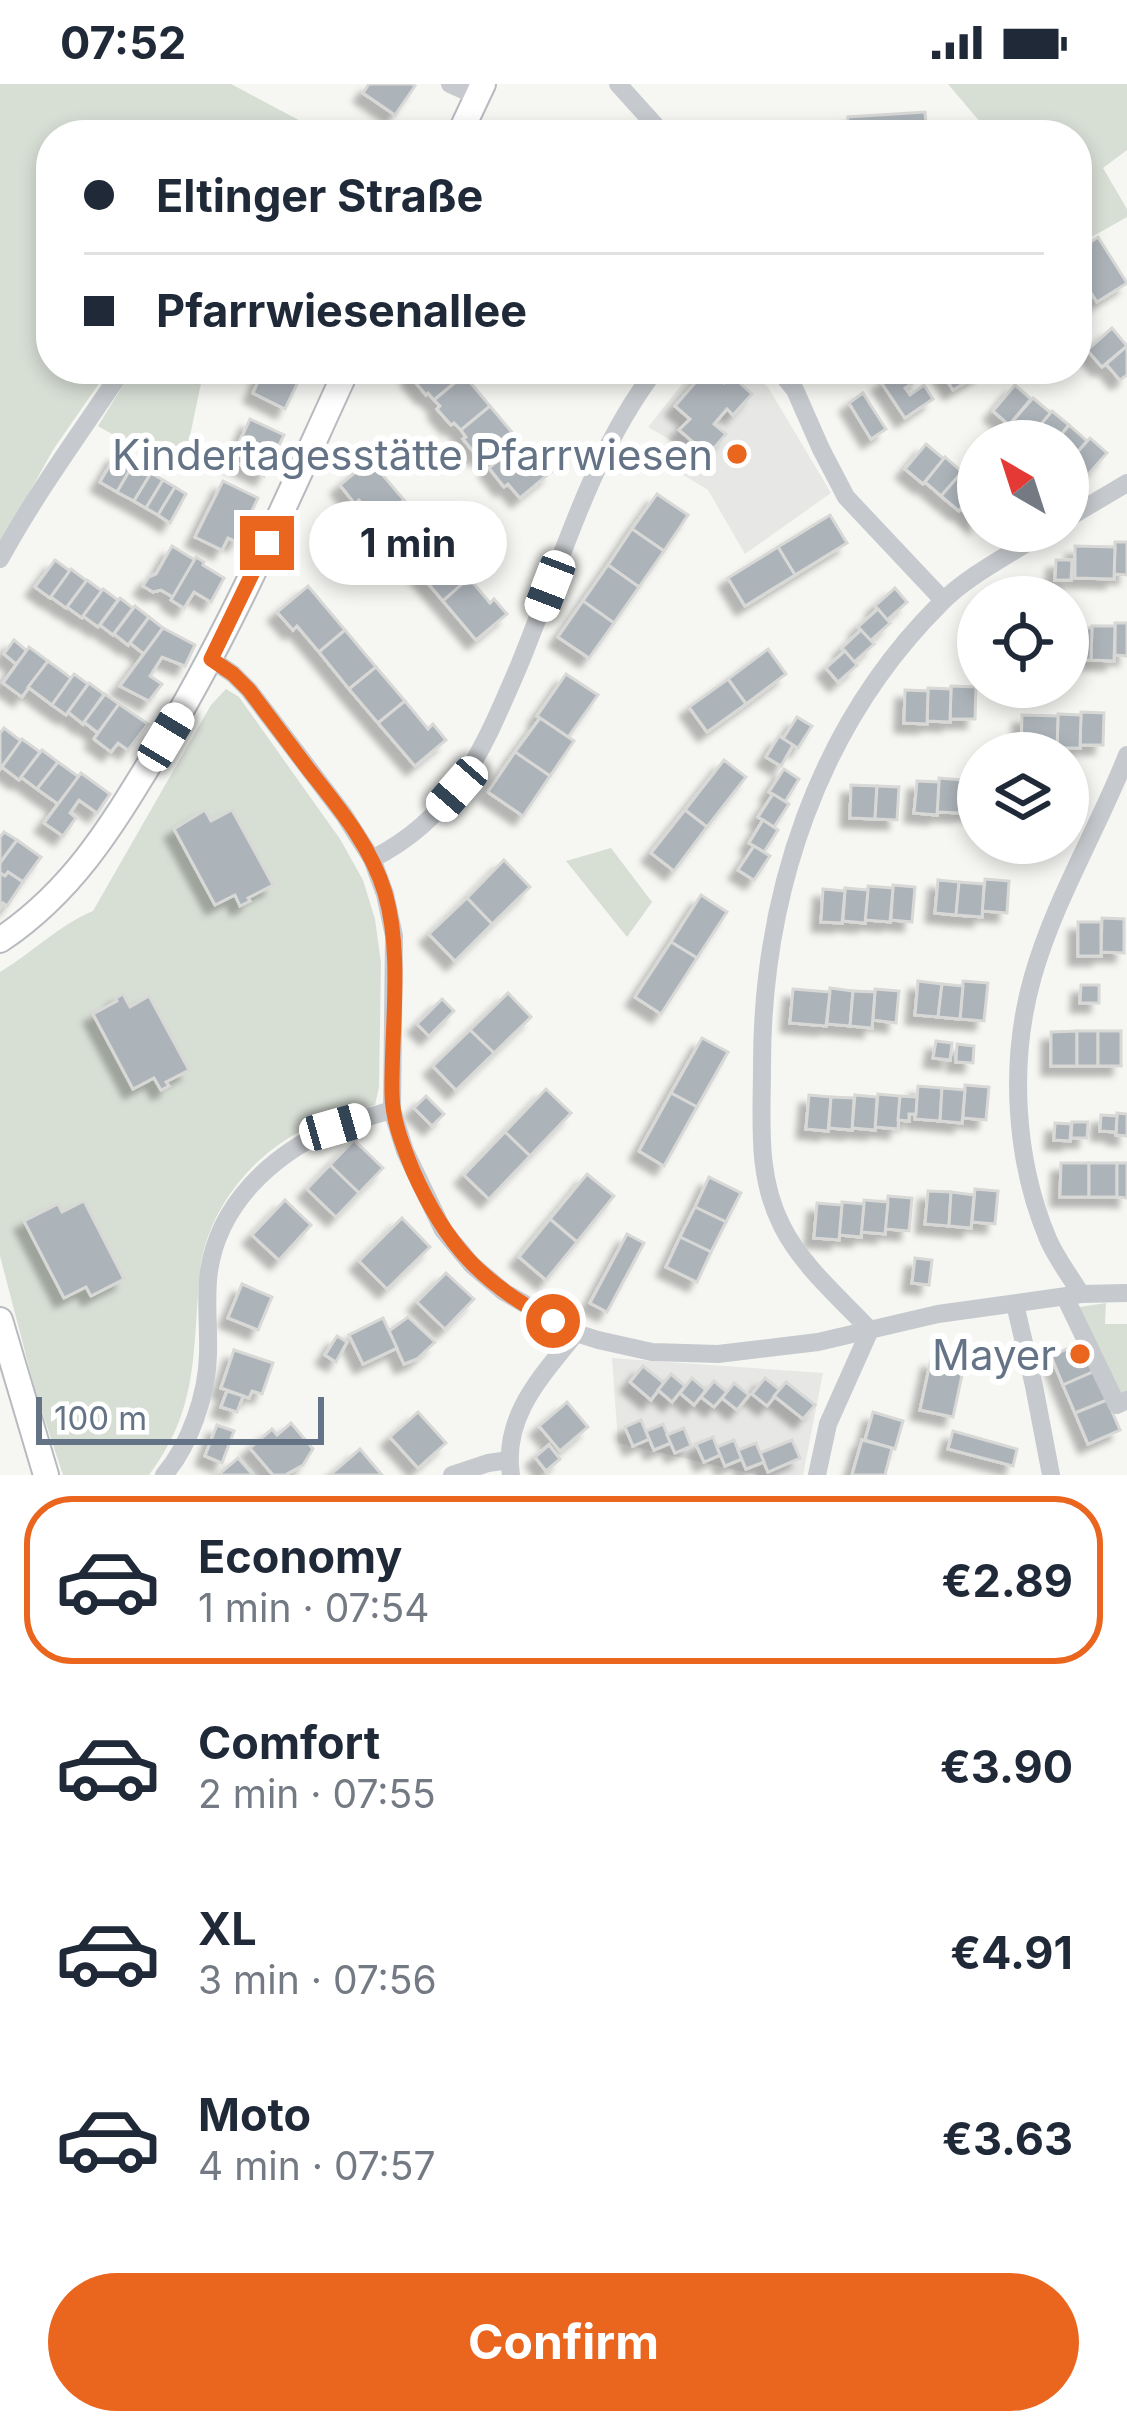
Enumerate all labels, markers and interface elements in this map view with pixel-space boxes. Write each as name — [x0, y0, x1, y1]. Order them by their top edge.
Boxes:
text: 07:52 — [60, 15, 186, 70]
text: Eltinger Straße — [156, 168, 483, 223]
text: Pfarrwiesenallee — [156, 283, 527, 338]
north arrow — [957, 420, 1089, 552]
map controls — [957, 420, 1089, 864]
place label: Kindertagesstätte Pfarrwiesen — [112, 429, 713, 480]
marker: Kindertagesstätte Pfarrwiesen — [724, 441, 750, 467]
callout: 1 min — [309, 501, 507, 585]
route end — [240, 516, 294, 570]
text: 1 min — [360, 519, 456, 566]
car — [520, 546, 580, 626]
button: locate — [957, 576, 1089, 708]
car — [132, 697, 200, 777]
button: layers — [957, 732, 1089, 864]
car — [420, 750, 494, 828]
car — [295, 1100, 375, 1154]
route start — [526, 1294, 580, 1348]
place label: Mayer — [932, 1329, 1056, 1380]
marker: Mayer — [1067, 1341, 1093, 1367]
scale bar — [36, 1391, 324, 1444]
text: 100 m — [54, 1398, 147, 1438]
icon: car — [54, 1526, 162, 1634]
text: Economy — [198, 1529, 402, 1584]
text: €2.89 — [942, 1553, 1073, 1608]
text: 1 min · 07:54 — [198, 1584, 429, 1631]
icon: car — [54, 1712, 162, 1820]
text: Comfort — [198, 1715, 380, 1770]
text: €3.90 — [940, 1739, 1073, 1794]
text: 2 min · 07:55 — [198, 1770, 436, 1817]
icon: car — [54, 1898, 162, 2006]
text: XL — [198, 1901, 257, 1956]
text: €4.91 — [950, 1925, 1073, 1980]
text: 3 min · 07:56 — [198, 1956, 437, 2003]
icon: car — [54, 2084, 162, 2192]
text: Moto — [198, 2087, 311, 2142]
text: €3.63 — [942, 2111, 1073, 2166]
text: 4 min · 07:57 — [198, 2142, 436, 2189]
button: Confirm — [48, 2273, 1079, 2411]

